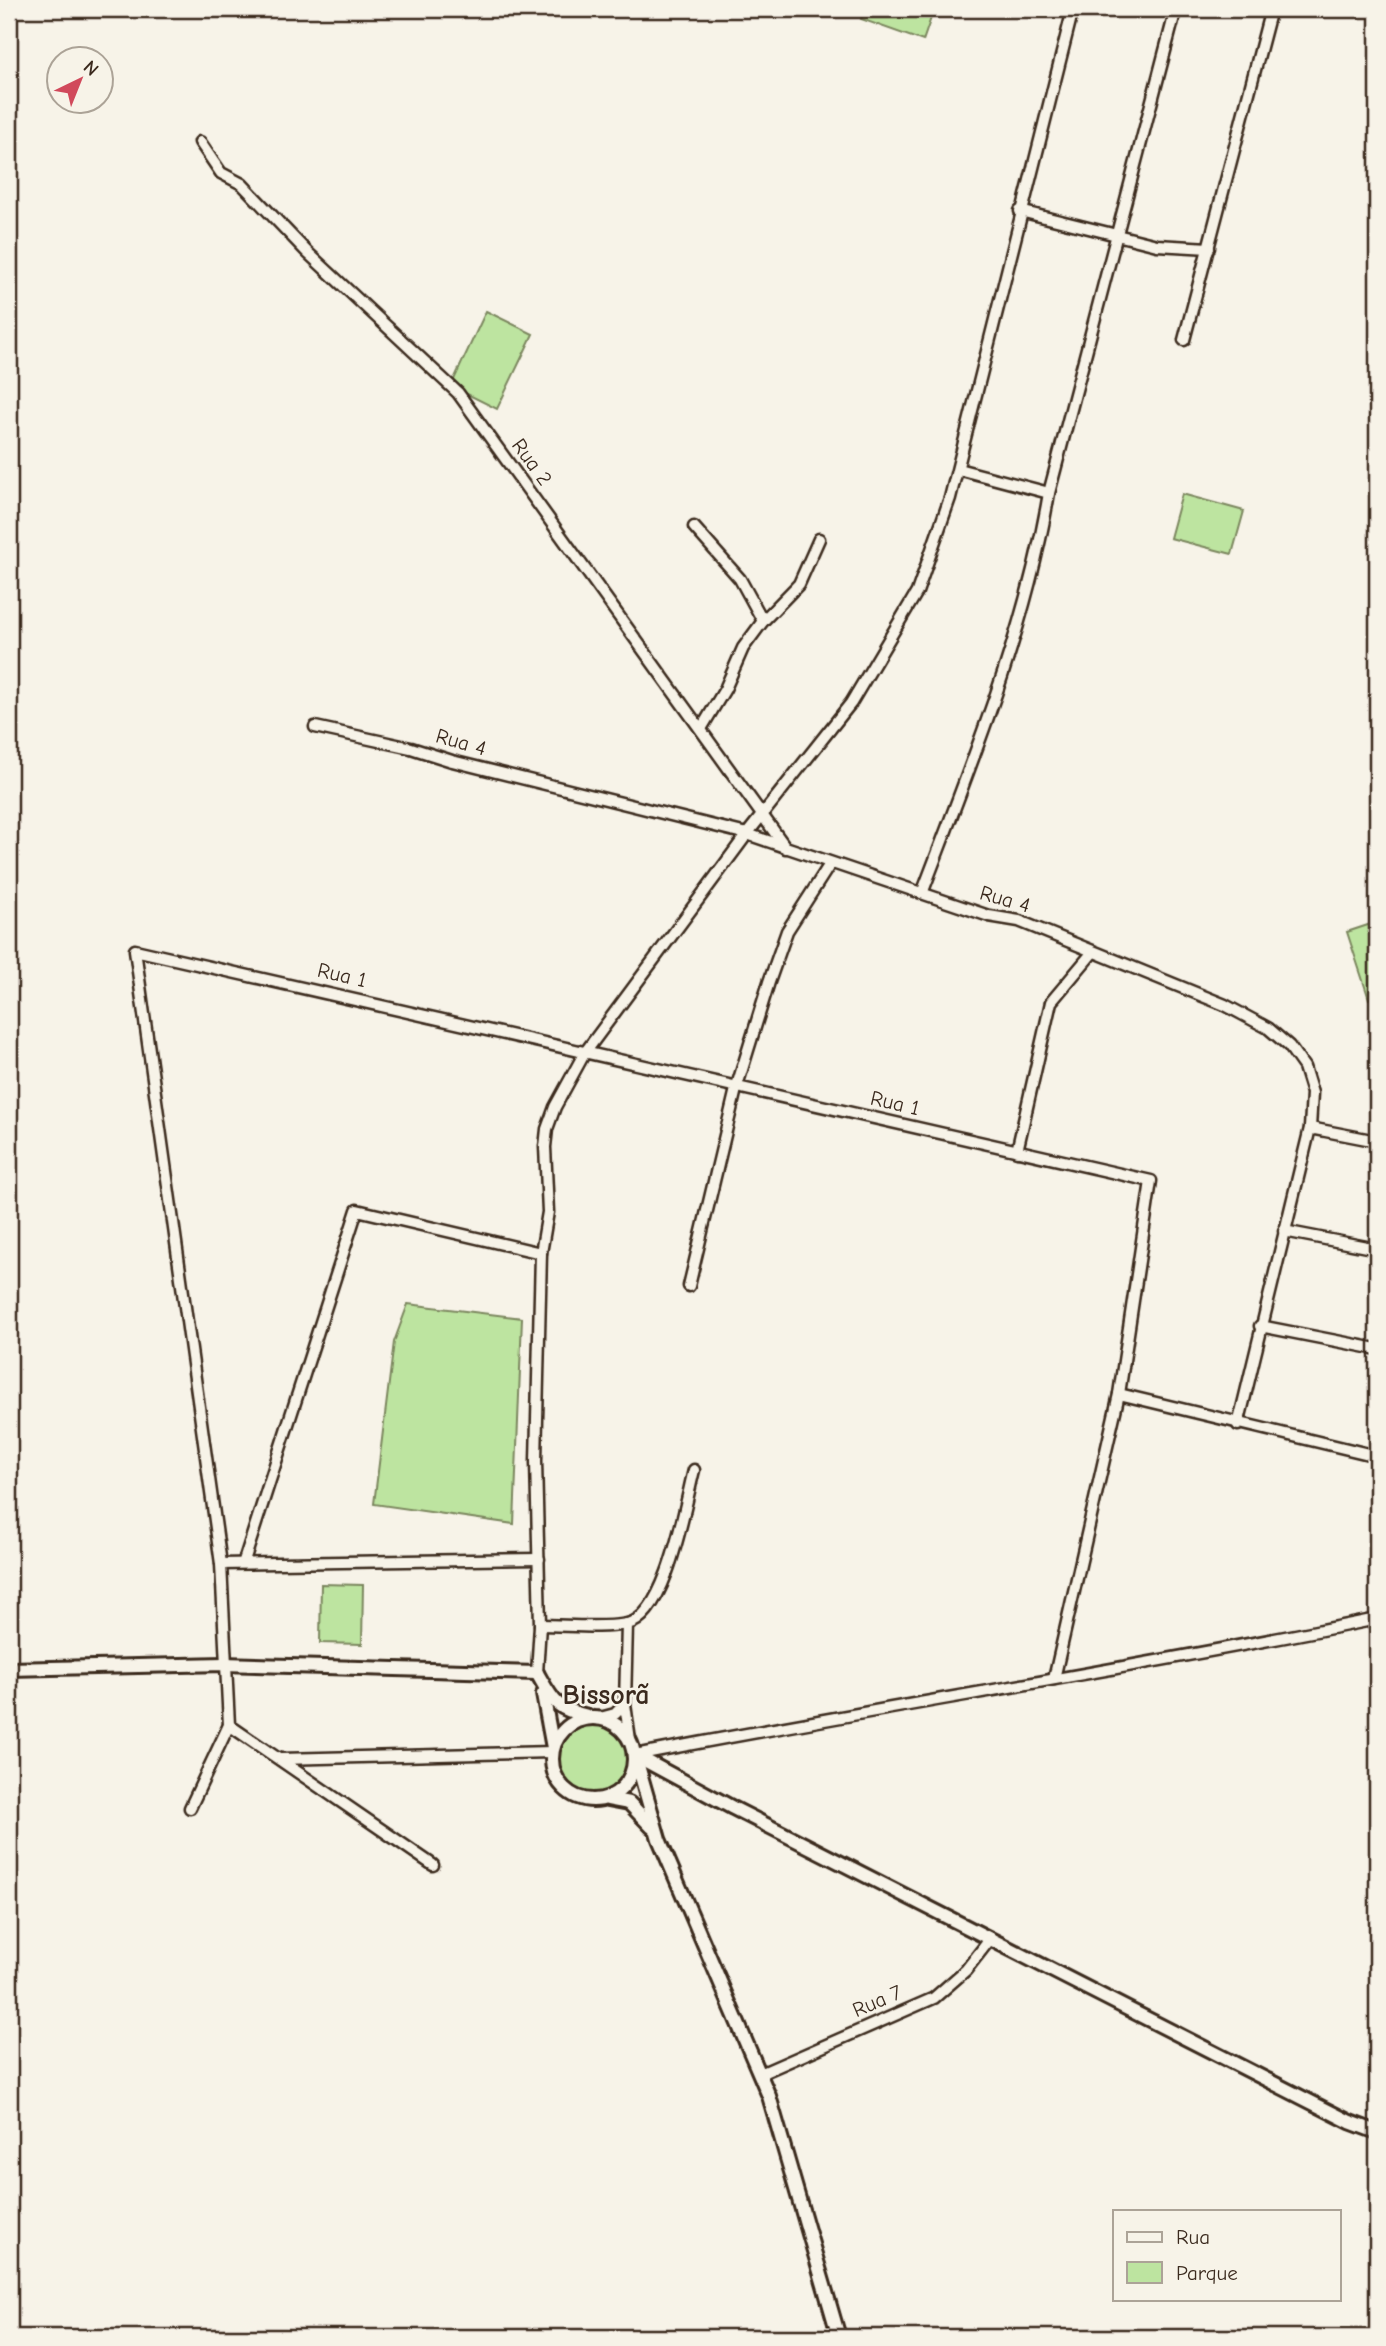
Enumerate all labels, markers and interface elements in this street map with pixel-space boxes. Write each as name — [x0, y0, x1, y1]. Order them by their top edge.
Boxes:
north arrow — [46, 46, 116, 116]
text: N — [79, 56, 103, 81]
street label: Rua 2 — [507, 434, 557, 490]
street label: Rua 4 — [433, 723, 489, 761]
street label: Rua 4 — [977, 880, 1033, 918]
street label: Rua 1 — [315, 958, 369, 992]
street label: Rua 1 — [868, 1086, 922, 1120]
district label: Bissorã — [563, 1679, 649, 1711]
street label: Rua 7 — [849, 1980, 905, 2022]
legend — [1113, 2210, 1340, 2300]
text: Rua — [1176, 2225, 1210, 2249]
text: Parque — [1176, 2261, 1238, 2285]

